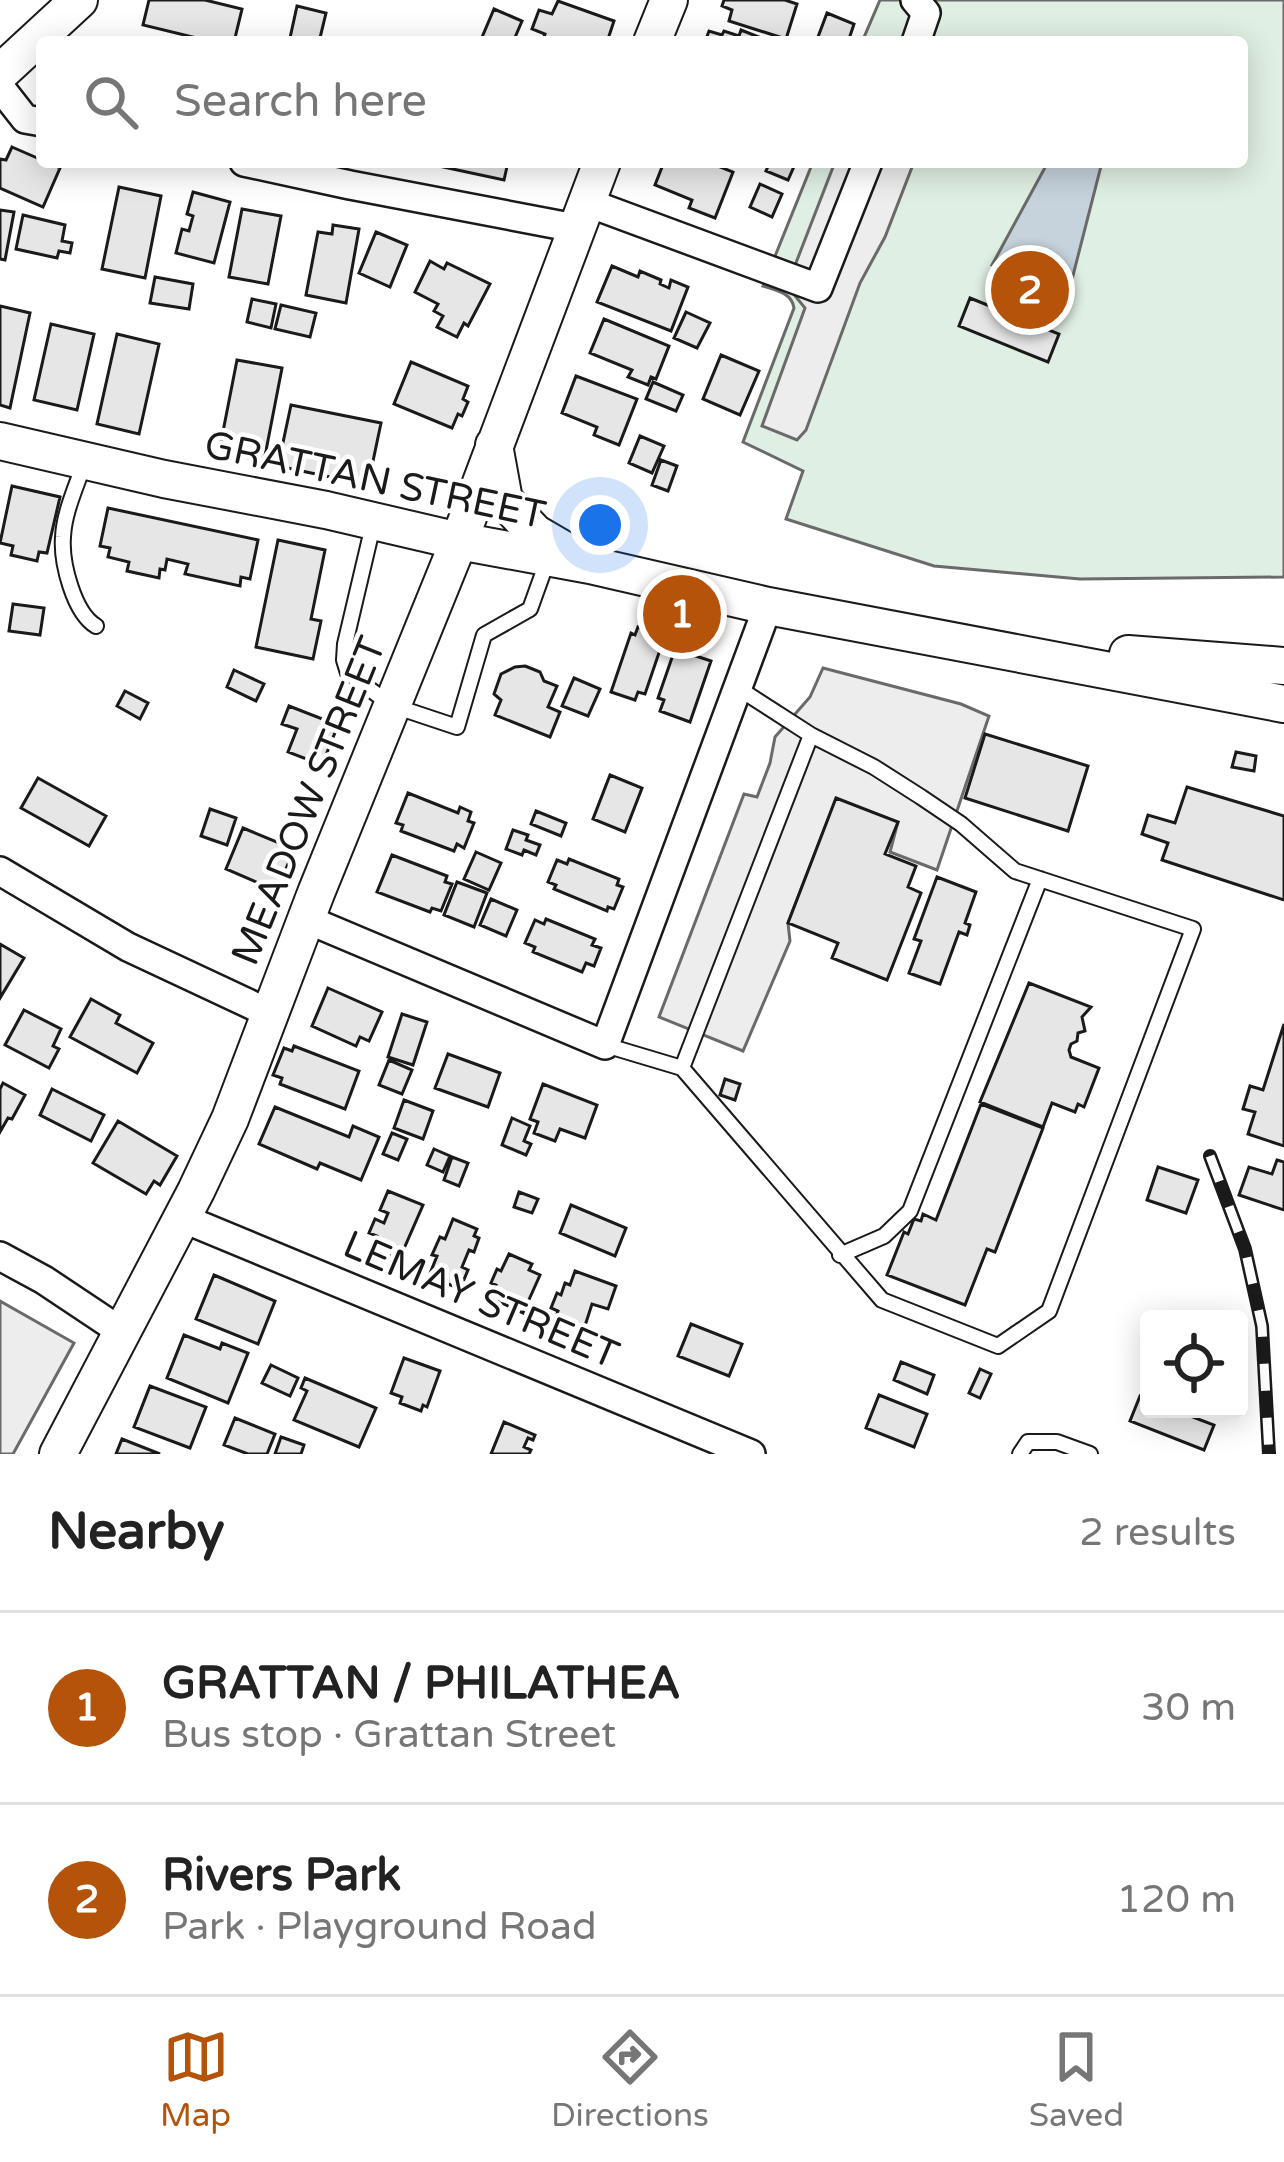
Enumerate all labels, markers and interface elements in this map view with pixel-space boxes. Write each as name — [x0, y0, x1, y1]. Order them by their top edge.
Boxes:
search box — [36, 36, 1248, 168]
icon: search — [78, 69, 144, 135]
text: Search here — [174, 75, 427, 129]
pin: 2 — [991, 245, 1069, 335]
street label: GRATTAN STREET — [200, 421, 550, 539]
your location — [570, 495, 630, 555]
pin: 1 — [643, 569, 721, 659]
street label: MEADOW STREET — [222, 630, 396, 972]
street label: LEMAY STREET — [336, 1221, 626, 1379]
map controls — [1140, 1310, 1248, 1418]
button: locate — [1140, 1310, 1248, 1418]
text: Nearby — [48, 1501, 225, 1563]
text: 2 results — [1079, 1509, 1236, 1556]
text: GRATTAN / PHILATHEA — [162, 1657, 680, 1711]
text: 1 — [75, 1684, 99, 1731]
text: 30 m — [1141, 1684, 1236, 1731]
text: Bus stop · Grattan Street — [162, 1711, 616, 1758]
text: Rivers Park — [162, 1849, 401, 1903]
text: 2 — [75, 1876, 99, 1923]
text: 120 m — [1117, 1876, 1236, 1923]
text: Park · Playground Road — [162, 1903, 597, 1950]
tab: Map — [160, 2024, 231, 2135]
tab: Directions — [551, 2024, 709, 2135]
tab: Saved — [1029, 2024, 1124, 2135]

